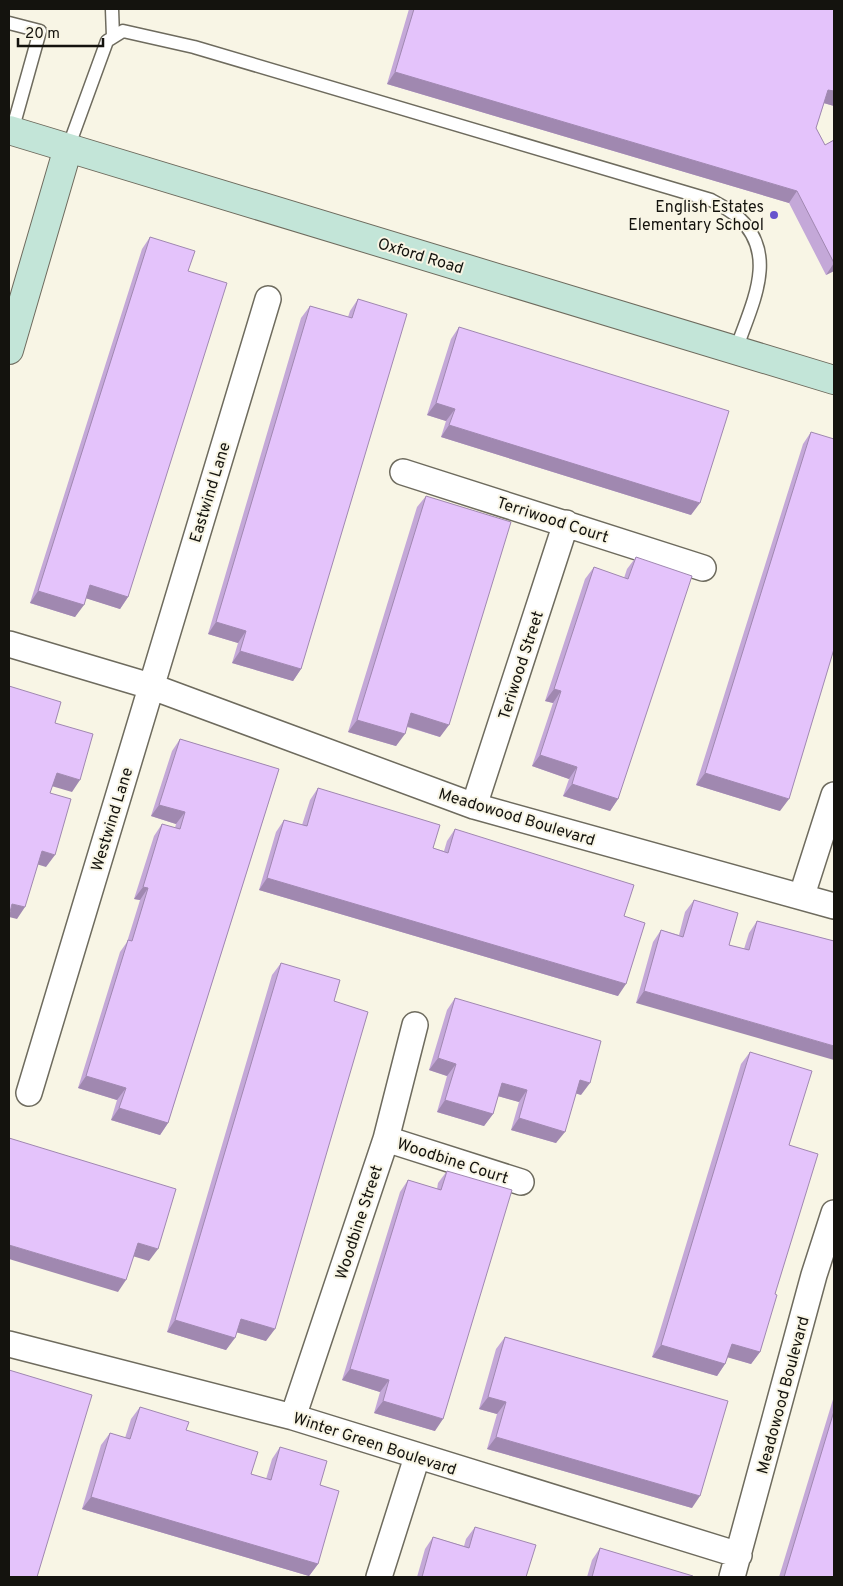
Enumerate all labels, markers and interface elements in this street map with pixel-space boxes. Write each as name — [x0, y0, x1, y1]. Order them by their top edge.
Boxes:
scale bar — [18, 15, 102, 47]
text: 20 m — [25, 25, 60, 44]
place label: English Estates Elementary School — [628, 198, 764, 236]
marker: English Estates Elementary School — [768, 209, 780, 221]
street label: Oxford Road — [375, 234, 466, 279]
street label: Eastwind Lane — [186, 440, 236, 545]
street label: Terriwood Court — [494, 493, 611, 548]
street label: Teriwood Street — [495, 609, 549, 723]
street label: Westwind Lane — [88, 765, 138, 874]
street label: Meadowood Boulevard — [436, 785, 597, 851]
street label: Woodbine Court — [394, 1134, 511, 1189]
street label: Woodbine Street — [332, 1163, 388, 1282]
street label: Meadowood Boulevard — [753, 1314, 815, 1477]
street label: Winter Green Boulevard — [290, 1409, 459, 1481]

